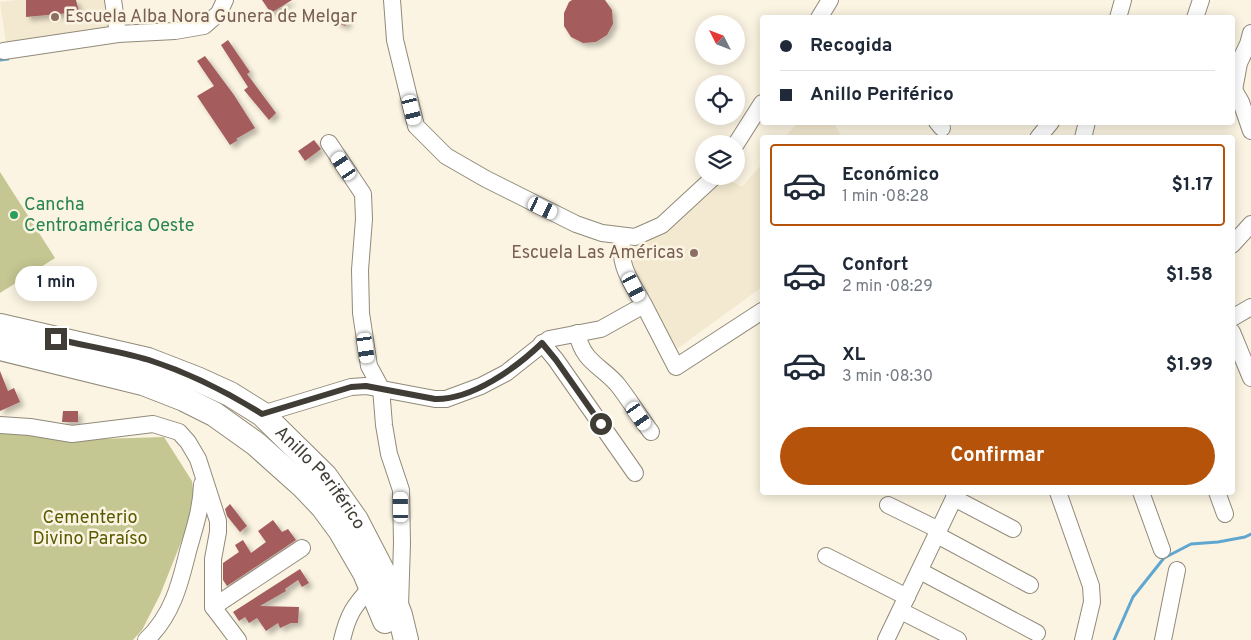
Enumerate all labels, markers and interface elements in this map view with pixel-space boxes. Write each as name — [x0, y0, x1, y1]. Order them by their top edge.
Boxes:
place label: Escuela Alba Nora Gunera de Melgar — [65, 6, 357, 29]
marker: Escuela Alba Nora Gunera de Melgar — [49, 11, 61, 23]
north arrow — [695, 15, 745, 65]
map controls — [695, 15, 745, 185]
text: Recogida — [810, 34, 892, 58]
button: locate — [695, 75, 745, 125]
text: Anillo Periférico — [810, 83, 954, 107]
car — [401, 94, 422, 126]
button: layers — [695, 135, 745, 185]
car — [329, 149, 358, 183]
icon: car — [782, 163, 827, 208]
text: Económico — [842, 163, 939, 187]
text: $1.17 — [1171, 173, 1213, 197]
text: 1 min · 08:28 — [842, 187, 929, 207]
place label: Cancha Centroamérica Oeste — [24, 194, 194, 238]
car — [526, 195, 559, 221]
marker: Cancha Centroamérica Oeste — [8, 209, 20, 221]
place label: Escuela Las Américas — [511, 242, 684, 265]
marker: Escuela Las Américas — [688, 247, 700, 259]
icon: car — [782, 253, 827, 298]
text: Confort — [842, 253, 908, 277]
text: $1.58 — [1166, 263, 1213, 287]
callout: 1 min — [15, 266, 97, 302]
car — [620, 270, 647, 304]
text: 1 min — [37, 273, 75, 293]
text: 2 min · 08:29 — [842, 277, 933, 297]
route end — [45, 328, 67, 350]
car — [356, 332, 375, 364]
icon: car — [782, 343, 827, 388]
text: XL — [842, 343, 865, 367]
text: $1.99 — [1166, 353, 1213, 377]
text: 3 min · 08:30 — [842, 367, 933, 387]
car — [624, 399, 653, 433]
route start — [590, 413, 612, 435]
street label: Anillo Periférico — [270, 421, 370, 533]
button: Confirmar — [780, 427, 1215, 485]
car — [393, 492, 408, 522]
park label: Cementerio Divino Paraíso — [33, 507, 148, 551]

